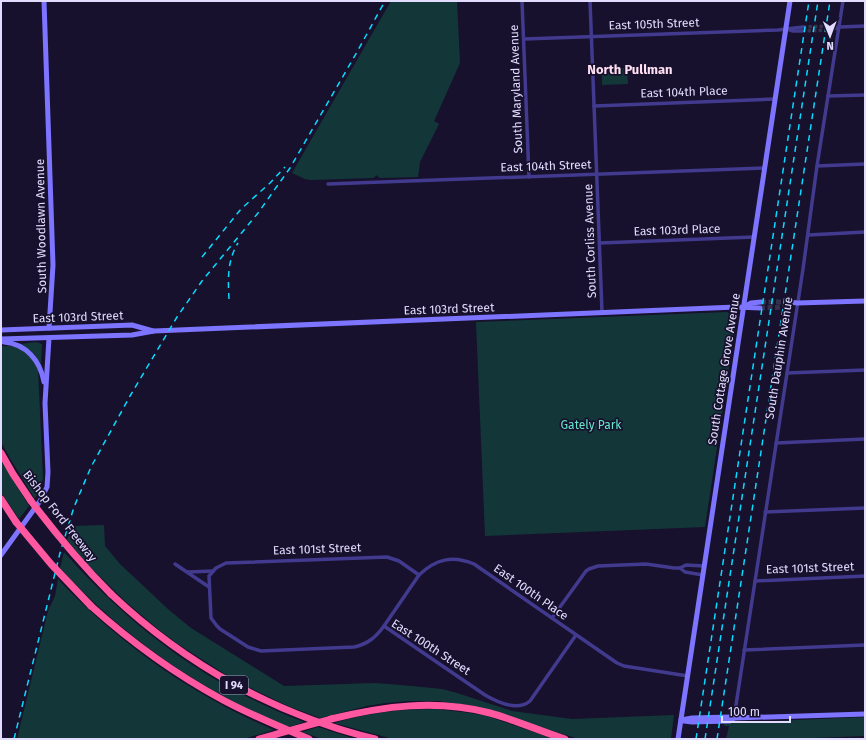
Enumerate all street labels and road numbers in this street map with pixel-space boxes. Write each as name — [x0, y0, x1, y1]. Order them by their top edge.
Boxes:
street label: East 105th Street — [608, 15, 700, 33]
street label: South Maryland Avenue — [507, 24, 525, 154]
street label: East 104th Place — [640, 83, 728, 101]
street label: East 104th Street — [500, 157, 592, 175]
street label: South Woodlawn Avenue — [33, 159, 49, 293]
street label: South Corliss Avenue — [581, 184, 599, 298]
street label: East 103rd Place — [633, 221, 721, 239]
street label: South Cottage Grove Avenue — [705, 292, 743, 446]
street label: South Dauphin Avenue — [762, 296, 796, 420]
street label: East 103rd Street — [403, 300, 495, 318]
street label: East 103rd Street — [32, 308, 124, 326]
street label: Bishop Ford Freeway — [20, 468, 100, 564]
street label: East 101st Street — [273, 540, 362, 558]
street label: East 101st Street — [766, 559, 855, 577]
street label: East 100th Place — [491, 561, 571, 623]
street label: East 100th Street — [389, 616, 474, 678]
road number: I 94 — [220, 676, 248, 694]

